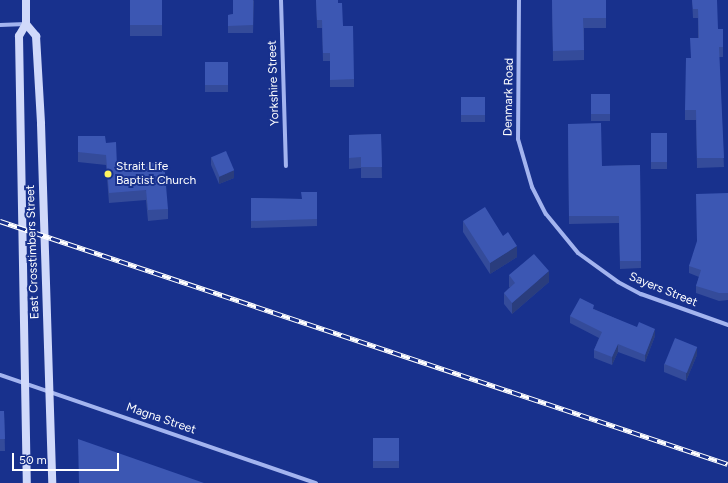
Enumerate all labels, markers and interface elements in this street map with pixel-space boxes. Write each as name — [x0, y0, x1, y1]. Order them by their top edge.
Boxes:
street label: Yorkshire Street — [265, 40, 283, 126]
street label: Denmark Road — [501, 58, 517, 136]
place label: Strait Life Baptist Church — [116, 160, 196, 188]
marker: Strait Life Baptist Church — [103, 169, 113, 179]
street label: East Crosstimbers Street — [23, 185, 43, 319]
street label: Sayers Street — [627, 270, 699, 310]
street label: Magna Street — [124, 400, 198, 438]
scale bar — [14, 445, 121, 471]
text: 50 m — [19, 453, 47, 467]

